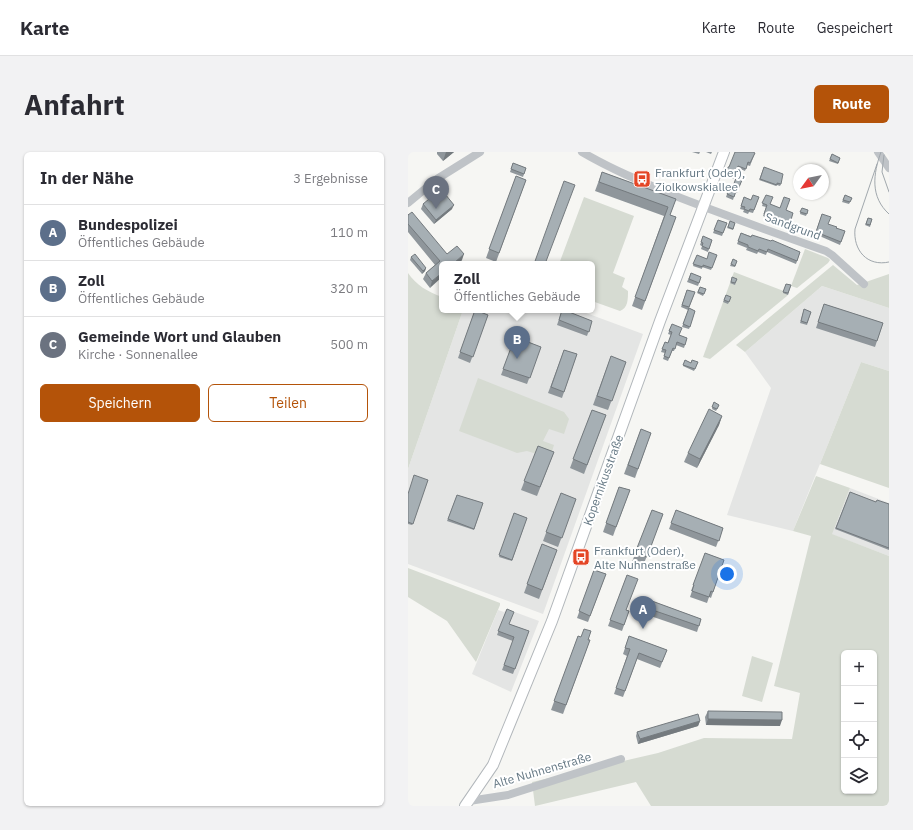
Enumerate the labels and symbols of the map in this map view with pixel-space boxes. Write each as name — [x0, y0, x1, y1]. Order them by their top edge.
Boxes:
north arrow — [793, 164, 829, 200]
place label: Frankfurt (Oder), Ziolkowskiallee — [655, 165, 745, 194]
bus stop icon: Frankfurt (Oder), Ziolkowskiallee — [632, 169, 652, 189]
pin: C — [423, 176, 449, 209]
street label: Sandgrund — [763, 209, 823, 243]
pin: B — [504, 326, 530, 359]
street label: Kopernikusstraße — [580, 432, 627, 527]
place label: Frankfurt (Oder), Alte Nuhnenstraße — [594, 543, 696, 572]
bus stop icon: Frankfurt (Oder), Alte Nuhnenstraße — [571, 547, 591, 567]
your location — [717, 564, 737, 584]
pin: A — [630, 596, 656, 629]
street label: Alte Nuhnenstraße — [491, 749, 593, 791]

